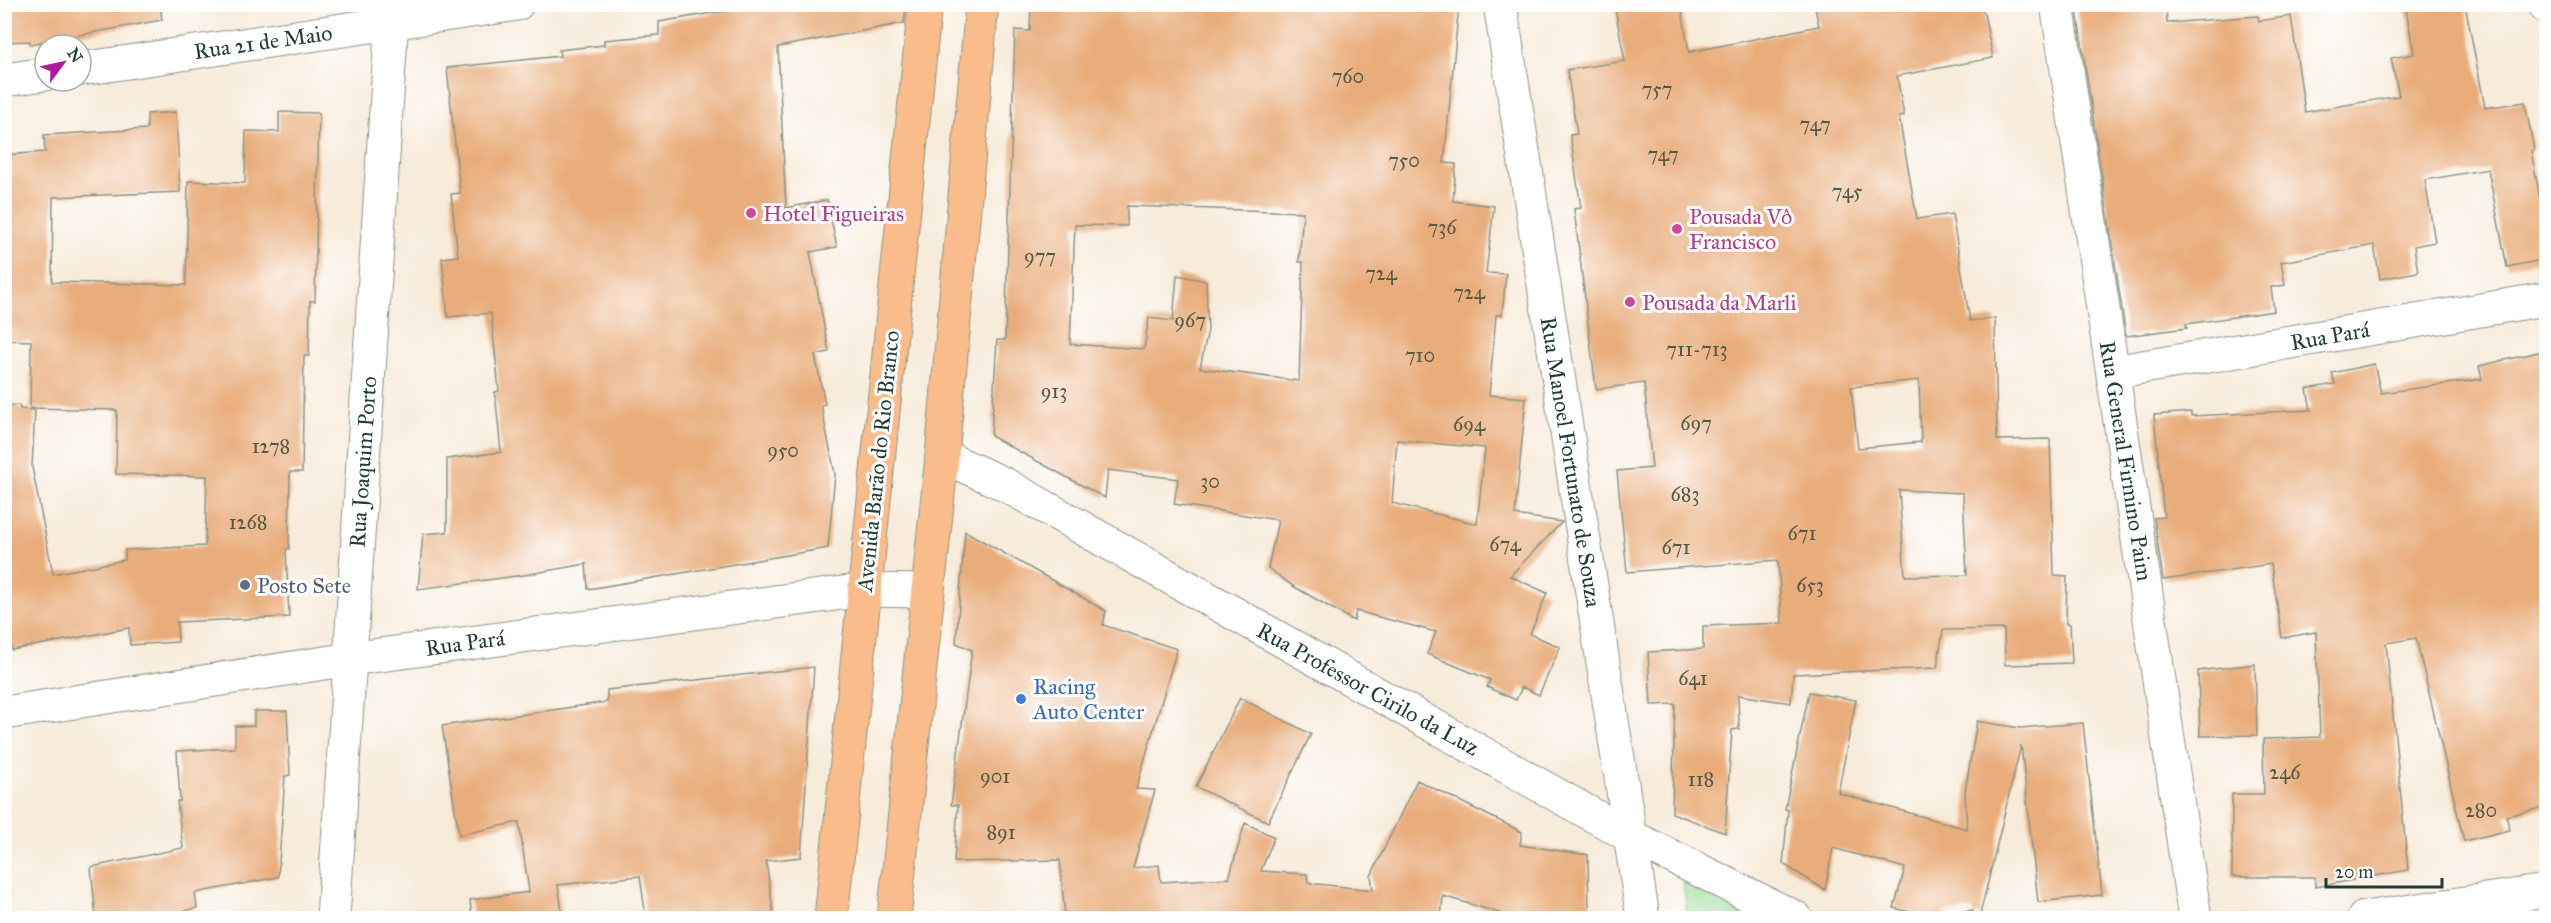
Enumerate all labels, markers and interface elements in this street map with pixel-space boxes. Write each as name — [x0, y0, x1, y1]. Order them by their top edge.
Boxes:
street label: Rua 21 de Maio — [192, 19, 334, 65]
north arrow — [33, 33, 93, 93]
text: N — [63, 44, 87, 66]
house number: 760 — [1332, 64, 1364, 88]
house number: 757 — [1642, 77, 1672, 101]
house number: 747 — [1799, 112, 1831, 136]
house number: 747 — [1647, 142, 1679, 166]
house number: 750 — [1388, 148, 1420, 172]
house number: 745 — [1832, 179, 1862, 203]
place label: Hotel Figueiras — [763, 200, 904, 227]
place label: Pousada Vô Francisco — [1689, 203, 1792, 255]
marker: Hotel Figueiras — [744, 206, 758, 220]
house number: 736 — [1428, 215, 1457, 239]
marker: Pousada Vô Francisco — [1670, 222, 1684, 236]
house number: 977 — [1024, 244, 1056, 268]
house number: 724 — [1365, 261, 1398, 285]
house number: 724 — [1453, 280, 1486, 304]
place label: Pousada da Marli — [1642, 289, 1797, 316]
marker: Pousada da Marli — [1623, 295, 1637, 309]
house number: 967 — [1174, 308, 1206, 332]
street label: Rua Manoel Fortunato de Souza — [1535, 315, 1607, 610]
street label: Rua Pará — [2288, 316, 2372, 356]
street label: Avenida Barão do Rio Branco — [851, 329, 905, 594]
house number: 711-713 — [1666, 337, 1728, 361]
street label: Rua General Firmino Paim — [2094, 339, 2158, 583]
house number: 710 — [1405, 343, 1435, 367]
street label: Rua Joaquim Porto — [344, 375, 382, 549]
house number: 913 — [1041, 379, 1067, 403]
house number: 697 — [1680, 411, 1712, 435]
house number: 694 — [1453, 412, 1486, 436]
house number: 1278 — [252, 434, 290, 458]
house number: 950 — [767, 438, 799, 462]
house number: 30 — [1200, 469, 1220, 493]
house number: 683 — [1671, 482, 1699, 506]
house number: 1268 — [229, 510, 267, 534]
house number: 671 — [1788, 521, 1817, 545]
house number: 674 — [1489, 532, 1522, 556]
house number: 671 — [1662, 535, 1691, 559]
place label: Posto Sete — [257, 572, 351, 599]
house number: 653 — [1796, 573, 1824, 597]
marker: Posto Sete — [238, 578, 252, 592]
street label: Rua Professor Cirilo da Luz — [1252, 617, 1484, 761]
street label: Rua Pará — [423, 624, 507, 662]
house number: 641 — [1678, 666, 1708, 690]
place label: Racing Auto Center — [1032, 673, 1145, 725]
marker: Racing Auto Center — [1014, 692, 1028, 706]
house number: 246 — [2269, 760, 2301, 784]
house number: 901 — [980, 764, 1010, 788]
house number: 118 — [1688, 767, 1714, 791]
house number: 280 — [2465, 798, 2497, 822]
house number: 891 — [986, 820, 1016, 844]
scale bar — [2326, 851, 2442, 889]
text: 20 m — [2335, 861, 2373, 883]

